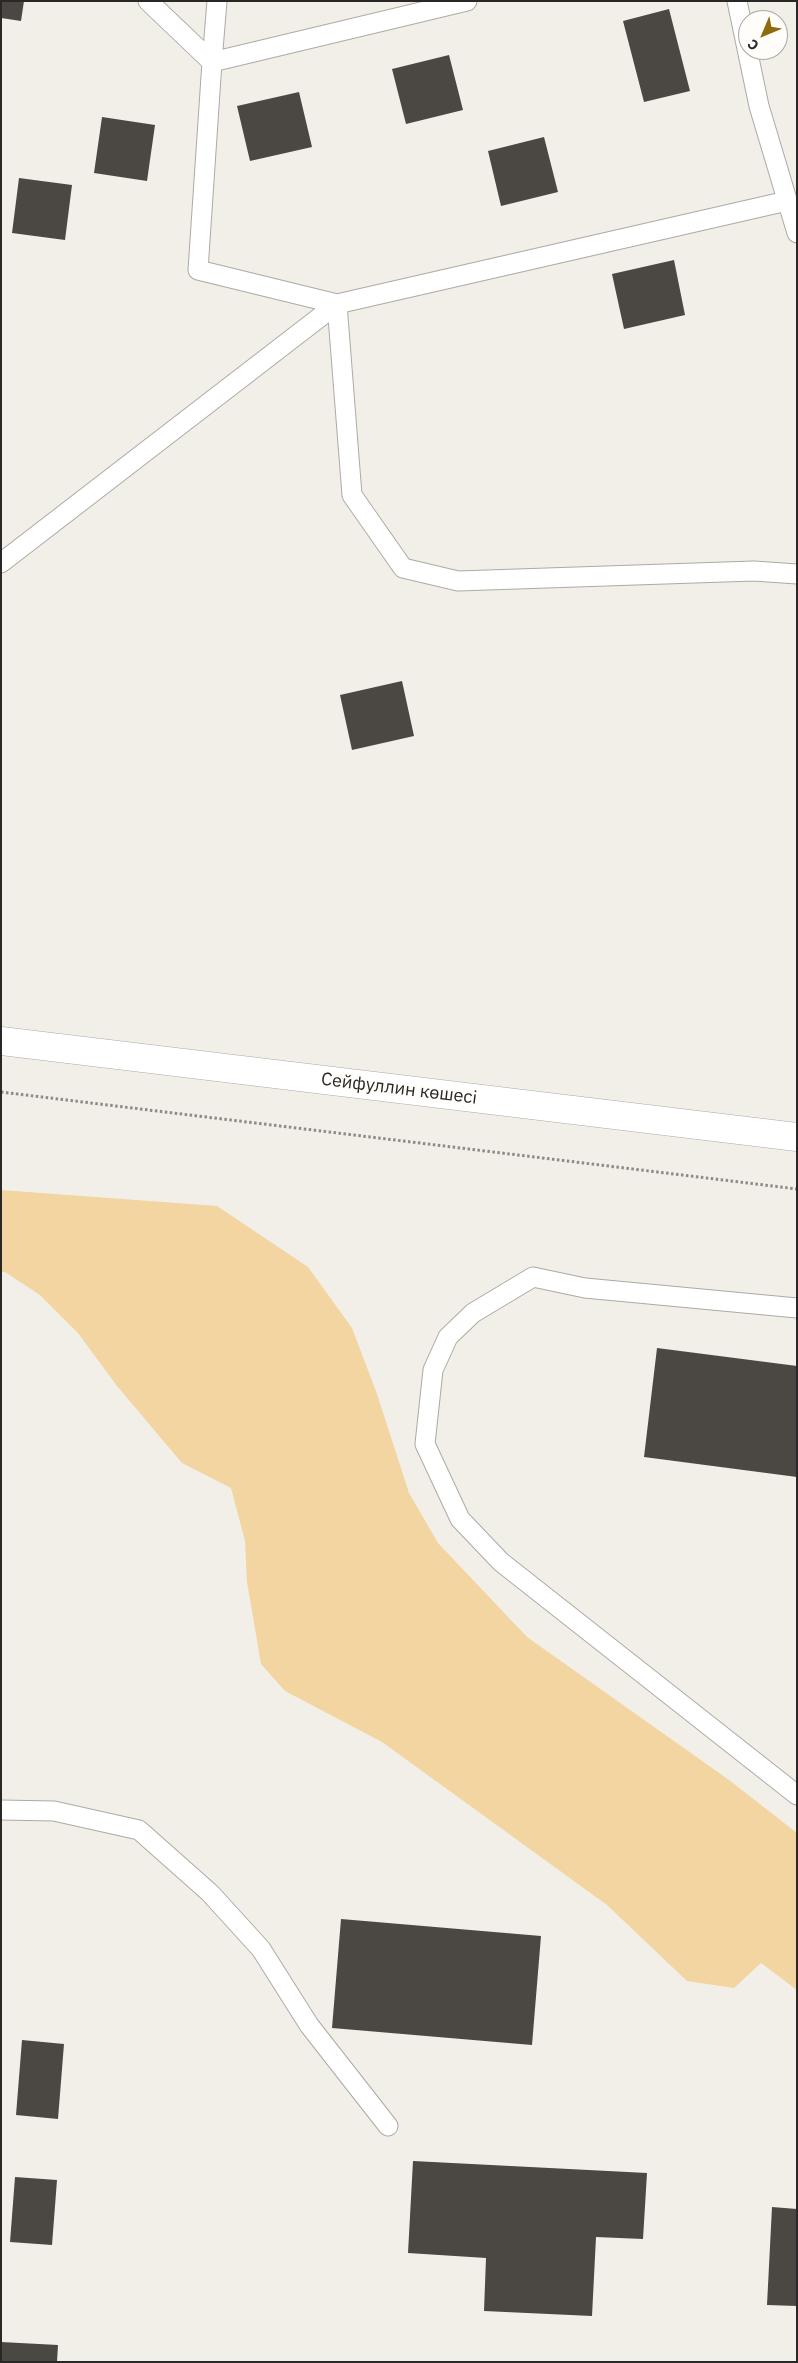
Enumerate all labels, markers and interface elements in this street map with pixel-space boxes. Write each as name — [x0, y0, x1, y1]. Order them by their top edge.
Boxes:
north arrow — [738, 10, 788, 60]
text: С — [744, 35, 763, 54]
street label: Сейфуллин көшесі — [320, 1069, 478, 1109]

